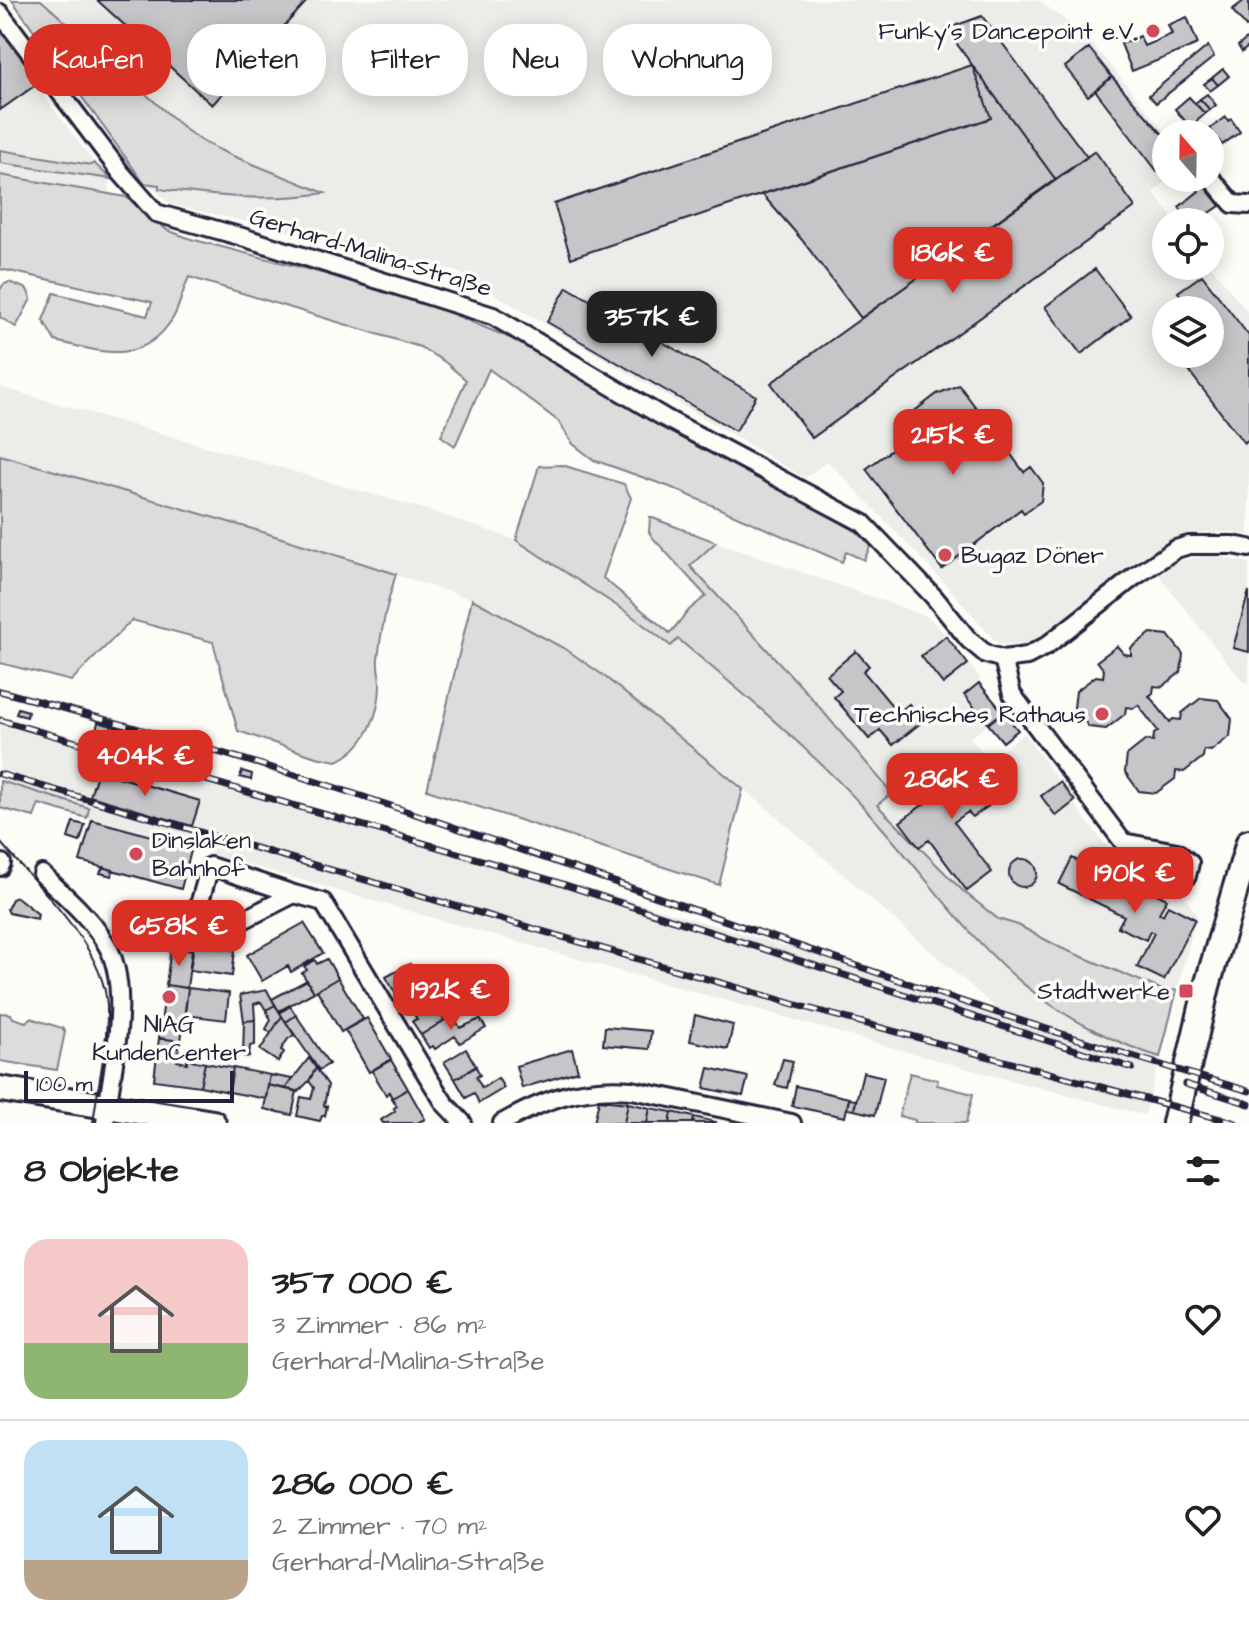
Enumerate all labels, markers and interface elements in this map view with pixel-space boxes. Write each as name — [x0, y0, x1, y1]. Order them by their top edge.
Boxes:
place label: Funky's Dancepoint e.V. — [878, 15, 1137, 50]
marker: Funky's Dancepoint e.V. — [1144, 22, 1162, 40]
chip: Kaufen — [24, 24, 171, 96]
chip: Mieten — [187, 24, 326, 96]
chip: Filter — [342, 24, 468, 96]
chip: Neu — [484, 24, 587, 96]
chip: Wohnung — [603, 24, 772, 96]
north arrow — [1152, 120, 1224, 192]
map controls — [1152, 120, 1224, 368]
street label: Gerhard-Malina-Straße — [245, 200, 496, 306]
button: locate — [1152, 208, 1224, 280]
pin: 186K € — [888, 227, 1018, 295]
text: 186K € — [911, 235, 995, 271]
pin: 357K € — [587, 291, 717, 359]
button: layers — [1152, 296, 1224, 368]
text: 357K € — [605, 299, 699, 335]
pin: 215K € — [888, 409, 1018, 477]
text: 215K € — [911, 417, 995, 453]
place label: Bugaz Döner — [961, 539, 1104, 574]
marker: Bugaz Döner — [936, 546, 954, 564]
place label: Technisches Rathaus — [854, 698, 1086, 732]
marker: Technisches Rathaus — [1093, 705, 1111, 723]
pin: 404K € — [80, 730, 210, 798]
text: 404K € — [96, 738, 194, 774]
pin: 286K € — [887, 753, 1017, 821]
text: 286K € — [905, 761, 999, 797]
place label: Dinslaken Bahnhof — [152, 824, 251, 886]
marker: Dinslaken Bahnhof — [127, 845, 145, 863]
pin: 190K € — [1070, 847, 1200, 915]
text: 190K € — [1094, 855, 1176, 891]
pin: 658K € — [114, 900, 244, 968]
text: 658K € — [130, 908, 228, 944]
pin: 192K € — [386, 964, 516, 1032]
text: 192K € — [411, 972, 491, 1008]
place label: Stadtwerke — [1037, 975, 1170, 1009]
marker: Stadtwerke — [1177, 982, 1195, 1000]
marker: NIAG KundenCenter — [160, 988, 178, 1006]
place label: NIAG KundenCenter — [92, 1008, 246, 1070]
scale bar — [24, 1067, 234, 1103]
text: 100 m — [36, 1069, 93, 1100]
text: 8 Objekte — [24, 1147, 179, 1195]
icon: filters — [1181, 1149, 1225, 1193]
text: 357 000 € — [272, 1259, 453, 1307]
icon: home — [88, 1271, 184, 1367]
icon: heart — [1181, 1297, 1225, 1341]
text: 3 Zimmer · 86 m² — [272, 1307, 487, 1343]
text: Gerhard-Malina-Straße — [272, 1343, 545, 1379]
text: 286 000 € — [272, 1460, 453, 1508]
icon: home — [88, 1472, 184, 1568]
icon: heart — [1181, 1498, 1225, 1542]
text: 2 Zimmer · 70 m² — [272, 1508, 488, 1544]
text: Gerhard-Malina-Straße — [272, 1544, 545, 1580]

